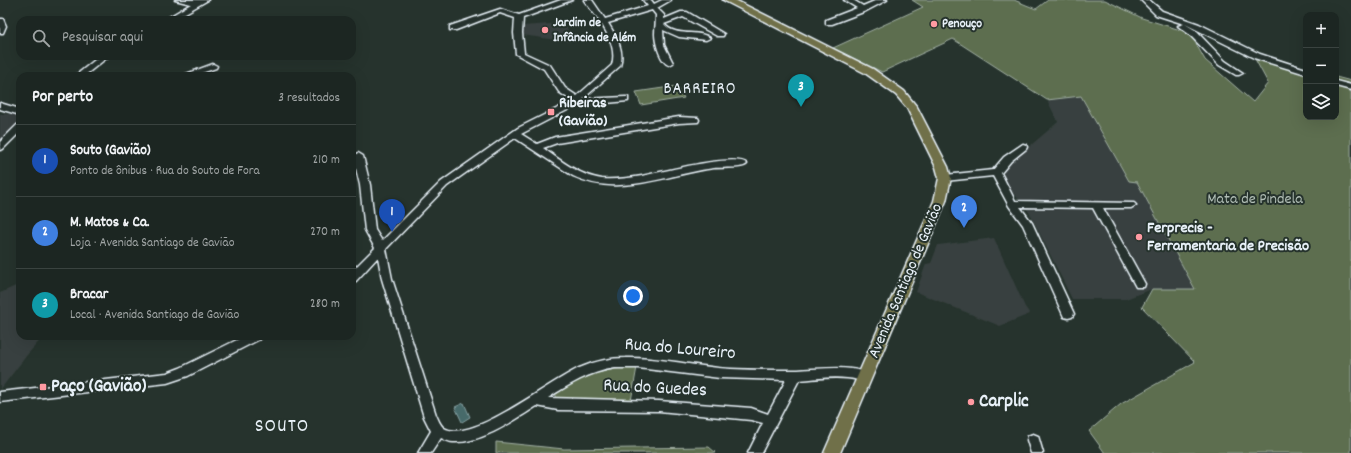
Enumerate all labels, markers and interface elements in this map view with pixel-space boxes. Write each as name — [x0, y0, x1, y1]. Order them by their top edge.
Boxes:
map controls — [1303, 12, 1339, 120]
button: + — [1303, 12, 1339, 48]
place label: Jardim de Infância de Além — [553, 14, 636, 48]
place label: Penouço — [942, 15, 982, 34]
search box — [16, 16, 356, 60]
marker: Penouço — [929, 19, 939, 29]
marker: Jardim de Infância de Além — [540, 25, 550, 35]
icon: search — [30, 27, 52, 49]
text: Pesquisar aqui — [62, 27, 143, 49]
button: − — [1303, 48, 1339, 84]
pin: 3 — [788, 74, 814, 107]
district label: BARREIRO — [664, 78, 736, 102]
button: layers — [1303, 84, 1339, 120]
text: Por perto — [32, 86, 93, 110]
text: 3 resultados — [278, 89, 340, 108]
place label: Ribeiras (Gavião) — [559, 92, 607, 133]
marker: Ribeiras (Gavião) — [546, 107, 556, 117]
text: Souto (Gavião) — [70, 140, 151, 162]
text: 1 — [44, 151, 46, 170]
text: 210 m — [312, 151, 340, 170]
text: Ponto de ônibus · Rua do Souto de Fora — [70, 162, 260, 181]
park label: Mata de Pindela — [1207, 188, 1303, 211]
pin: 2 — [951, 195, 977, 228]
pin: 1 — [379, 199, 405, 232]
street label: Avenida Santiago de Gavião — [863, 200, 949, 362]
text: M. Matos & Ca. — [70, 212, 149, 234]
place label: Ferprecis - Ferramentaria de Precisão — [1147, 217, 1309, 258]
text: 2 — [42, 223, 48, 242]
text: 270 m — [310, 223, 340, 242]
marker: Ferprecis - Ferramentaria de Precisão — [1134, 232, 1144, 242]
text: Loja · Avenida Santiago de Gavião — [70, 234, 234, 253]
text: Bracar — [70, 284, 108, 306]
your location — [623, 286, 643, 306]
text: 3 — [42, 295, 48, 314]
text: 280 m — [310, 295, 340, 314]
text: Local · Avenida Santiago de Gavião — [70, 306, 239, 325]
street label: Rua do Loureiro — [623, 332, 737, 368]
street label: Rua do Guedes — [602, 373, 708, 405]
place label: Paço (Gavião) — [51, 374, 146, 401]
marker: Paço (Gavião) — [38, 382, 48, 392]
place label: Carplic — [979, 389, 1029, 416]
marker: Carplic — [966, 397, 976, 407]
district label: SOUTO — [255, 413, 309, 441]

